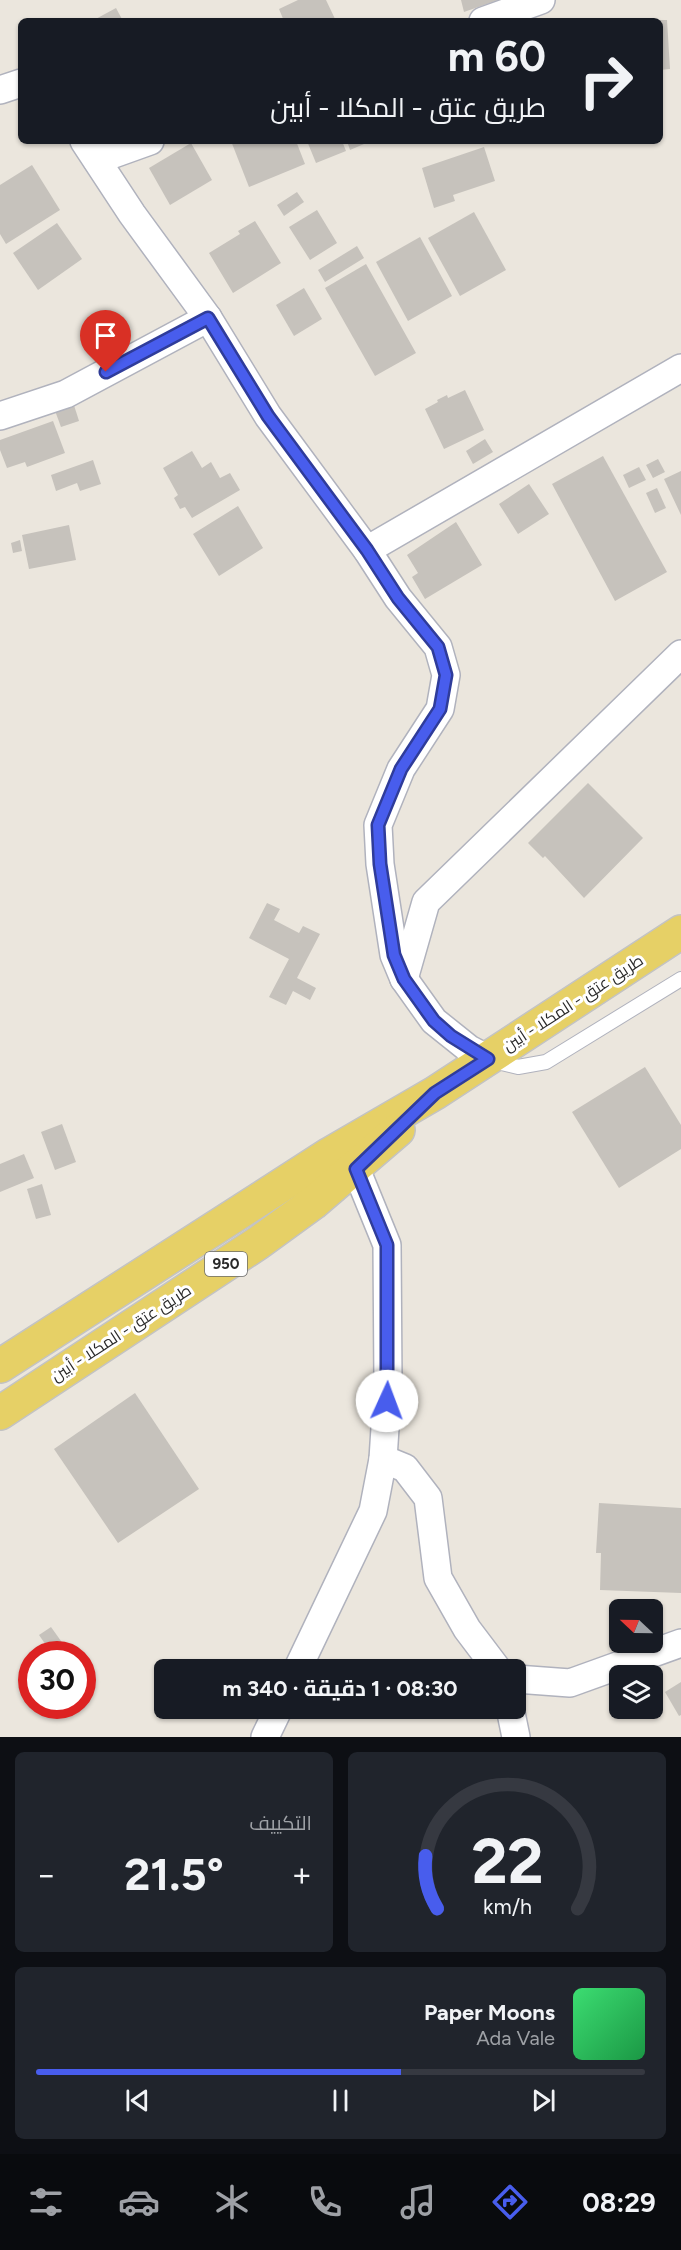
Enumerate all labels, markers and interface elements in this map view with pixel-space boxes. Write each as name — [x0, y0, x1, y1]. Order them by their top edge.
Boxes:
text: 60 m — [448, 31, 546, 82]
icon: right — [567, 42, 645, 120]
text: طريق عتق - المكلا - أبين — [270, 91, 546, 124]
pin — [80, 310, 131, 372]
icon: arrive — [89, 319, 122, 352]
street label: طريق عتق - المكلا - أبين — [499, 951, 647, 1056]
road number: 950 — [205, 1252, 247, 1276]
street label: طريق عتق - المكلا - أبين — [47, 1281, 195, 1386]
position arrow — [355, 1369, 419, 1433]
north arrow — [609, 1599, 663, 1653]
map controls — [609, 1599, 663, 1719]
speed limit sign: 30 — [18, 1641, 96, 1719]
button: layers — [609, 1665, 663, 1719]
text: 08:30 · 1 دقيقة · 340 m — [223, 1675, 457, 1702]
text: التكييف — [249, 1811, 312, 1835]
text: 22 — [471, 1824, 543, 1899]
text: 21.5° — [124, 1847, 224, 1901]
text: − — [36, 1855, 57, 1894]
text: + — [291, 1855, 312, 1894]
text: km/h — [483, 1894, 531, 1919]
text: Paper Moons — [424, 1999, 555, 2026]
text: Ada Vale — [476, 2026, 555, 2050]
icon: previous — [121, 2084, 154, 2117]
icon: pause — [324, 2084, 357, 2117]
icon: next — [527, 2084, 560, 2117]
icon: filters — [25, 2181, 67, 2223]
icon: car — [118, 2181, 160, 2223]
icon: climate — [211, 2181, 253, 2223]
icon: phone — [304, 2181, 346, 2223]
icon: music — [397, 2181, 439, 2223]
icon: directions — [489, 2181, 531, 2223]
text: 08:29 — [582, 2186, 656, 2219]

